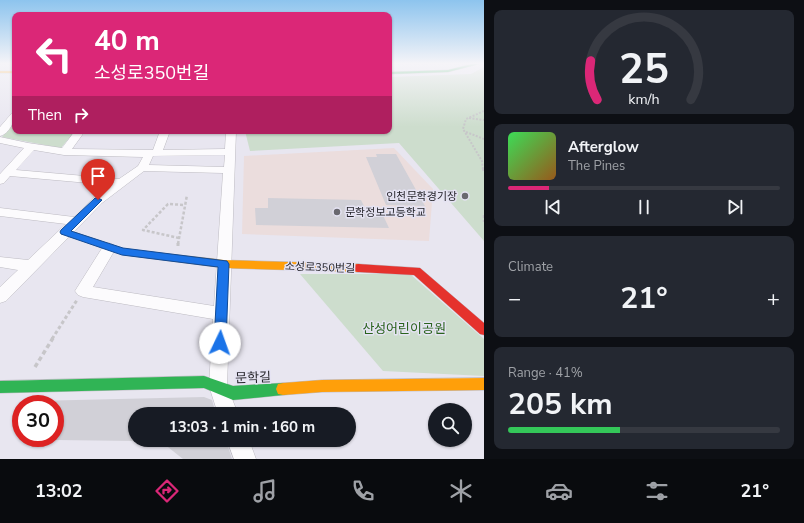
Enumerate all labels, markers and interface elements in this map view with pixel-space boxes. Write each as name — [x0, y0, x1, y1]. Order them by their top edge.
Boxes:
text: 40 m — [94, 22, 160, 60]
icon: left — [28, 28, 80, 80]
text: 25 — [619, 41, 669, 98]
text: 소성로350번길 — [94, 61, 209, 85]
text: km/h — [628, 90, 660, 109]
icon: right — [70, 104, 92, 126]
text: Then — [28, 105, 62, 125]
text: Afterglow — [568, 137, 639, 157]
text: The Pines — [568, 157, 625, 175]
pin — [81, 159, 115, 200]
icon: arrive — [87, 165, 109, 187]
place label: 인천문학경기장 — [386, 189, 457, 204]
marker: 인천문학경기장 — [460, 191, 470, 201]
icon: previous — [542, 196, 564, 218]
icon: pause — [633, 196, 655, 218]
icon: next — [724, 196, 746, 218]
place label: 문학정보고등학교 — [345, 205, 426, 220]
marker: 문학정보고등학교 — [332, 207, 342, 217]
text: Climate — [508, 258, 553, 276]
street label: 소성로350번길 — [285, 259, 355, 276]
text: 21° — [620, 278, 668, 319]
text: − — [508, 284, 521, 314]
text: + — [767, 284, 780, 314]
park label: 산성어린이공원 — [362, 320, 446, 338]
position arrow — [199, 322, 241, 364]
text: Range · 41% — [508, 364, 583, 382]
street label: 문학길 — [235, 368, 271, 388]
text: 205 km — [508, 384, 613, 425]
speed limit sign: 30 — [12, 395, 64, 447]
map controls — [428, 403, 472, 447]
button: search — [428, 403, 472, 447]
text: 13:03 · 1 min · 160 m — [169, 417, 315, 437]
icon: directions — [153, 477, 181, 505]
icon: music — [251, 477, 279, 505]
icon: phone — [349, 477, 377, 505]
icon: climate — [447, 477, 475, 505]
icon: car — [545, 477, 573, 505]
icon: filters — [643, 477, 671, 505]
text: 13:02 — [35, 479, 83, 503]
text: 21° — [741, 479, 769, 503]

